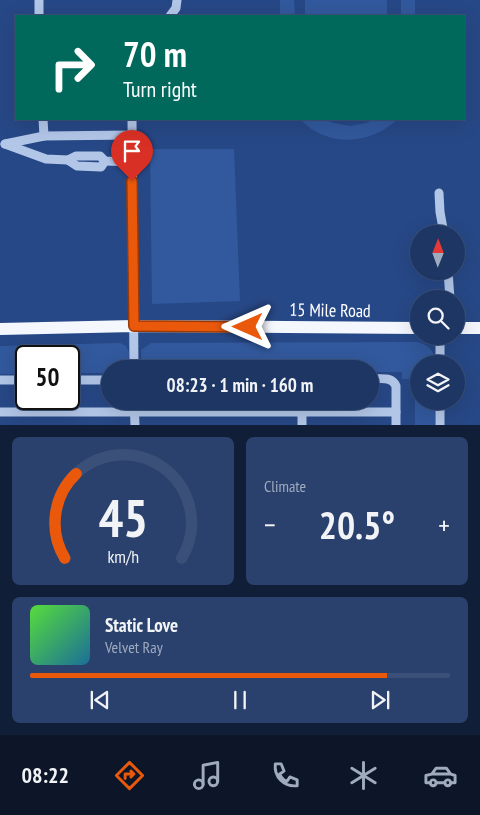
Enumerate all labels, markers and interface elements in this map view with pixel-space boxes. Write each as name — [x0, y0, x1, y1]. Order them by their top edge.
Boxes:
text: 70 m — [123, 31, 187, 77]
icon: right — [40, 35, 105, 100]
text: Turn right — [123, 75, 197, 103]
pin — [111, 130, 153, 181]
icon: arrive — [118, 137, 146, 165]
north arrow — [410, 225, 465, 280]
map controls — [410, 225, 465, 410]
button: search — [410, 290, 465, 345]
street label: 15 Mile Road — [289, 298, 371, 322]
position arrow — [221, 300, 273, 352]
speed limit sign: 50 — [15, 345, 80, 410]
button: layers — [410, 355, 465, 410]
text: 08:23 · 1 min · 160 m — [167, 373, 313, 397]
text: Climate — [264, 476, 306, 496]
text: 45 — [98, 484, 148, 551]
text: 20.5° — [319, 500, 395, 549]
text: − — [264, 506, 276, 543]
text: + — [438, 506, 450, 543]
text: km/h — [107, 545, 139, 568]
text: Static Love — [105, 613, 178, 637]
text: Velvet Ray — [105, 637, 163, 657]
icon: previous — [86, 686, 114, 714]
icon: pause — [226, 686, 254, 714]
icon: next — [366, 686, 394, 714]
icon: directions — [112, 758, 147, 793]
icon: music — [190, 758, 225, 793]
icon: phone — [268, 758, 303, 793]
icon: climate — [346, 758, 381, 793]
icon: car — [423, 758, 458, 793]
text: 08:22 — [21, 761, 69, 789]

